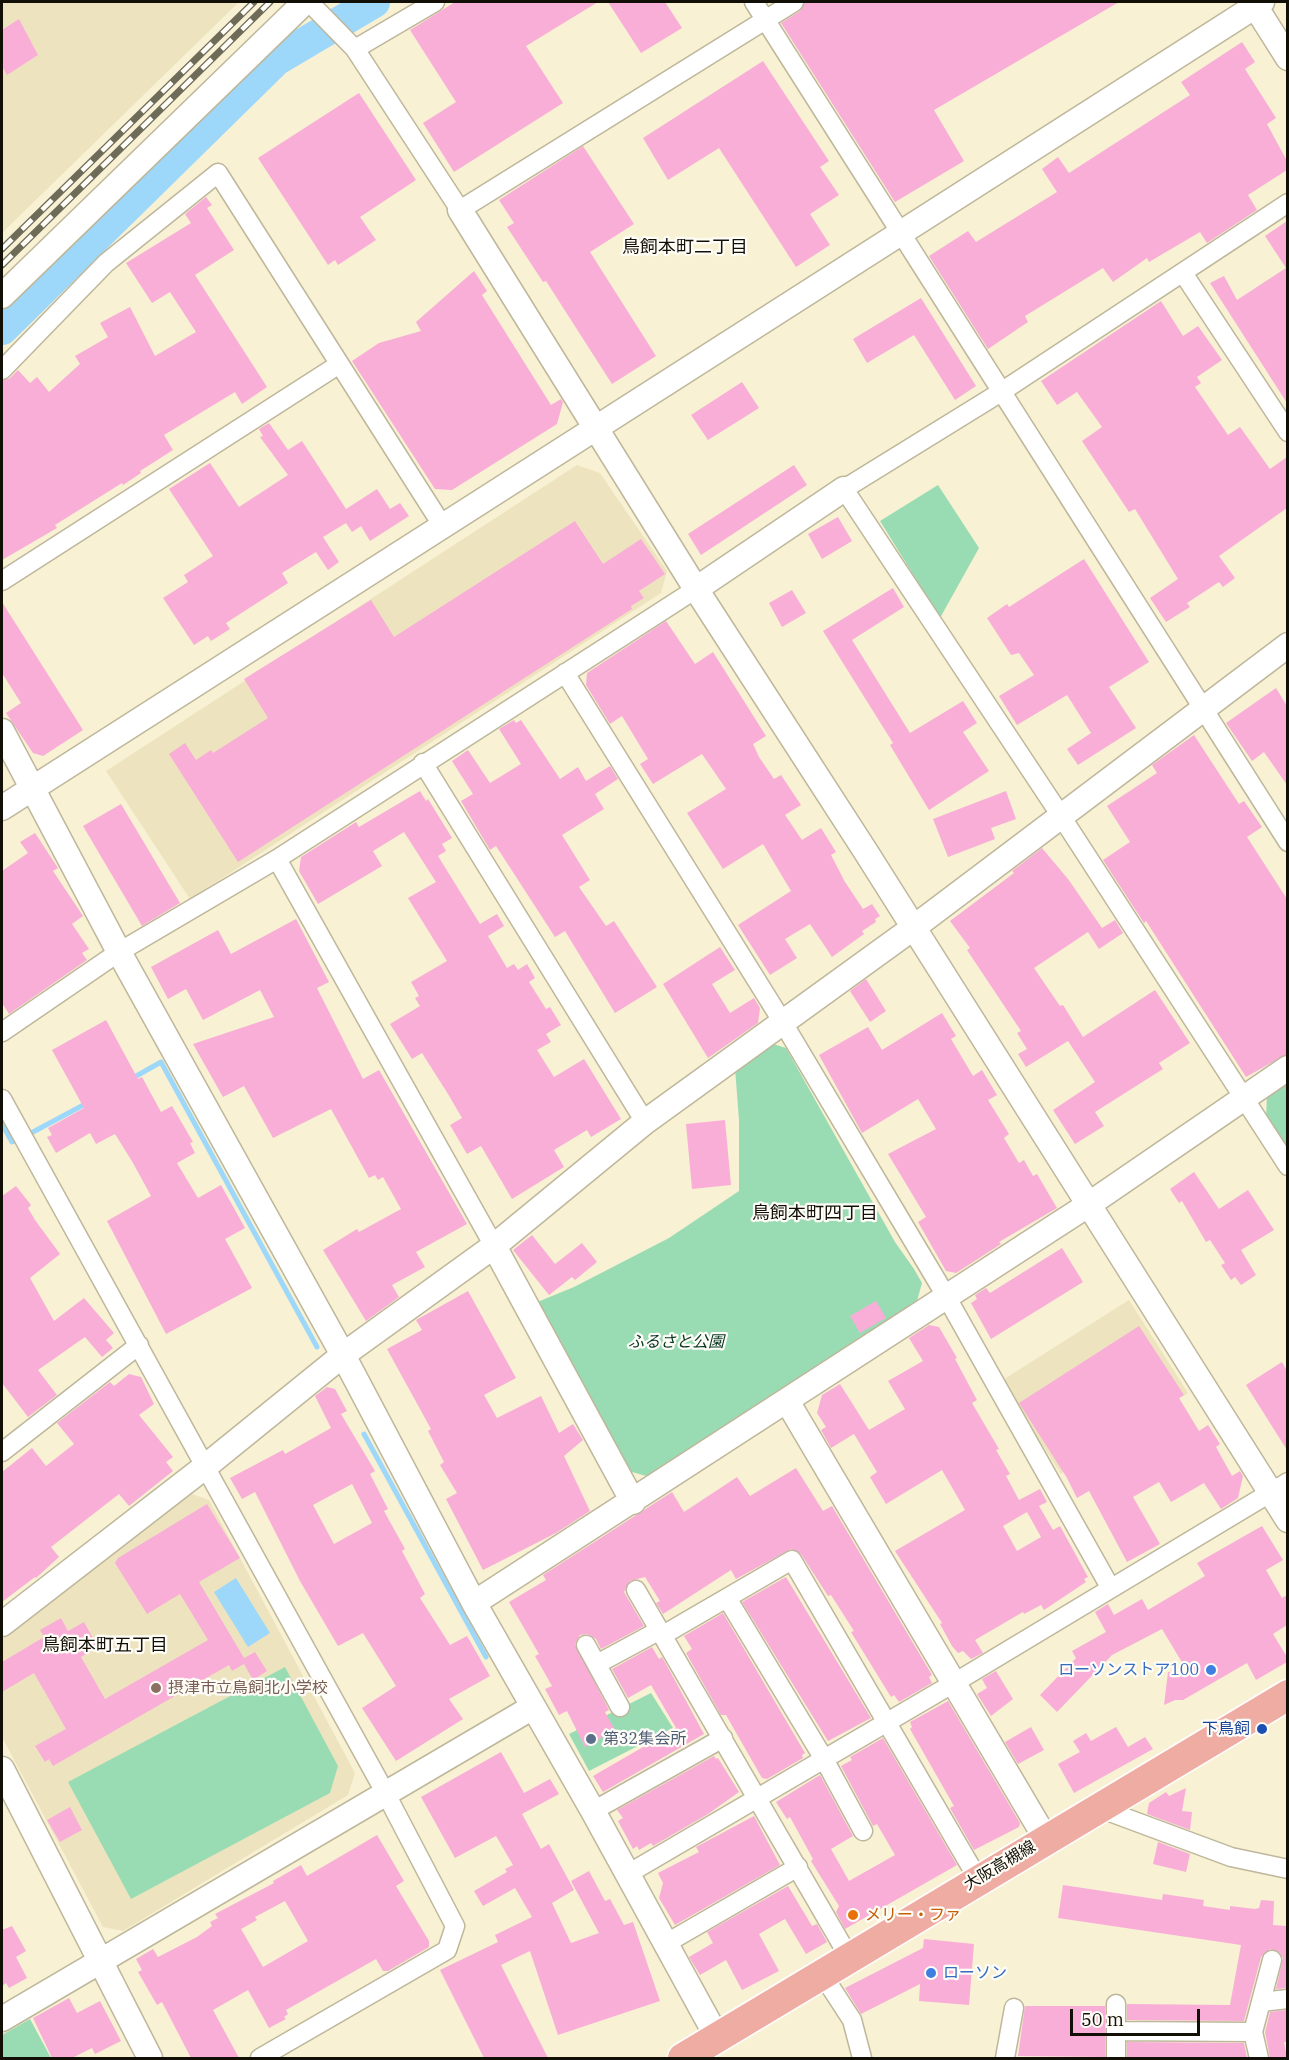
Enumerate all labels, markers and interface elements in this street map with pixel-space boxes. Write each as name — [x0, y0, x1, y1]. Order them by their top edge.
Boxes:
district label: 鳥飼本町二丁目 — [622, 237, 748, 259]
district label: 鳥飼本町四丁目 — [752, 1203, 878, 1225]
park label: ふるさと公園 — [628, 1332, 724, 1352]
district label: 鳥飼本町五丁目 — [42, 1635, 168, 1657]
place label: ローソンストア100 — [1058, 1660, 1199, 1680]
marker: ローソンストア100 — [1204, 1663, 1218, 1677]
place label: 摂津市立鳥飼北小学校 — [168, 1678, 328, 1698]
marker: 摂津市立鳥飼北小学校 — [149, 1681, 163, 1695]
place label: 下鳥飼 — [1202, 1719, 1250, 1739]
marker: 下鳥飼 — [1255, 1722, 1269, 1736]
place label: 第32集会所 — [603, 1729, 686, 1749]
marker: 第32集会所 — [584, 1732, 598, 1746]
street label: 大阪高槻線 — [961, 1837, 1039, 1895]
place label: メリー・ファ — [865, 1905, 961, 1925]
marker: メリー・ファ — [846, 1908, 860, 1922]
place label: ローソン — [943, 1963, 1007, 1983]
marker: ローソン — [924, 1966, 938, 1980]
scale bar — [1073, 1997, 1204, 2035]
text: 50 m — [1081, 2008, 1124, 2031]

